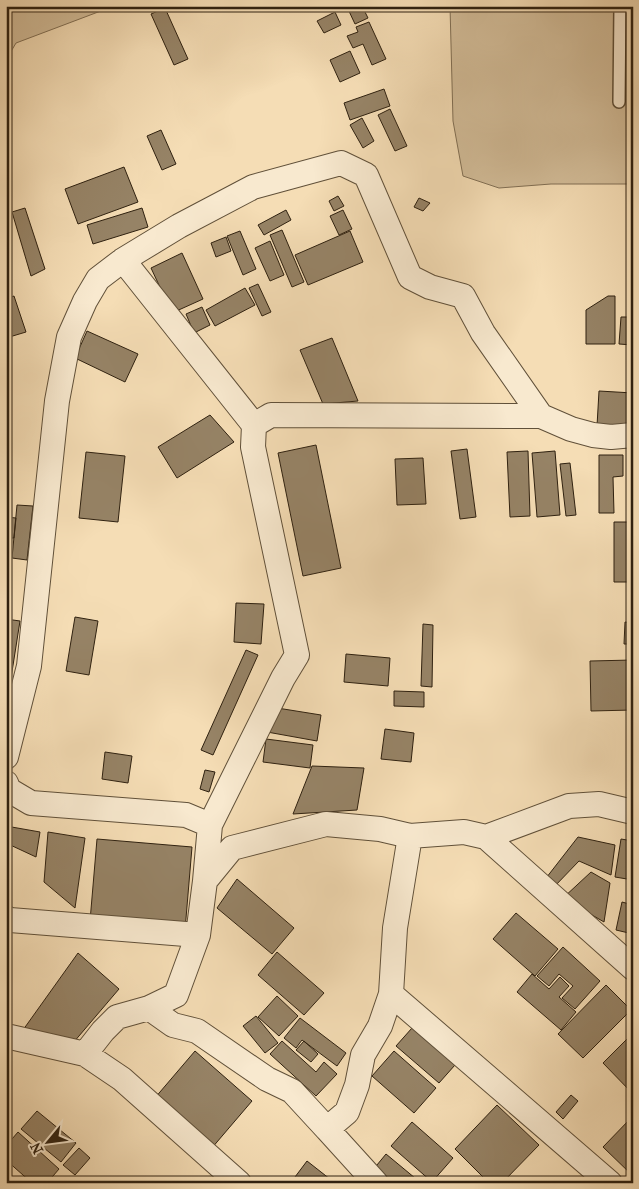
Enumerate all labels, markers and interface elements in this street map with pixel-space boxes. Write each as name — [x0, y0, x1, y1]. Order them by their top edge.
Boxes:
north arrow — [22, 1116, 72, 1166]
text: N — [27, 1139, 47, 1157]

